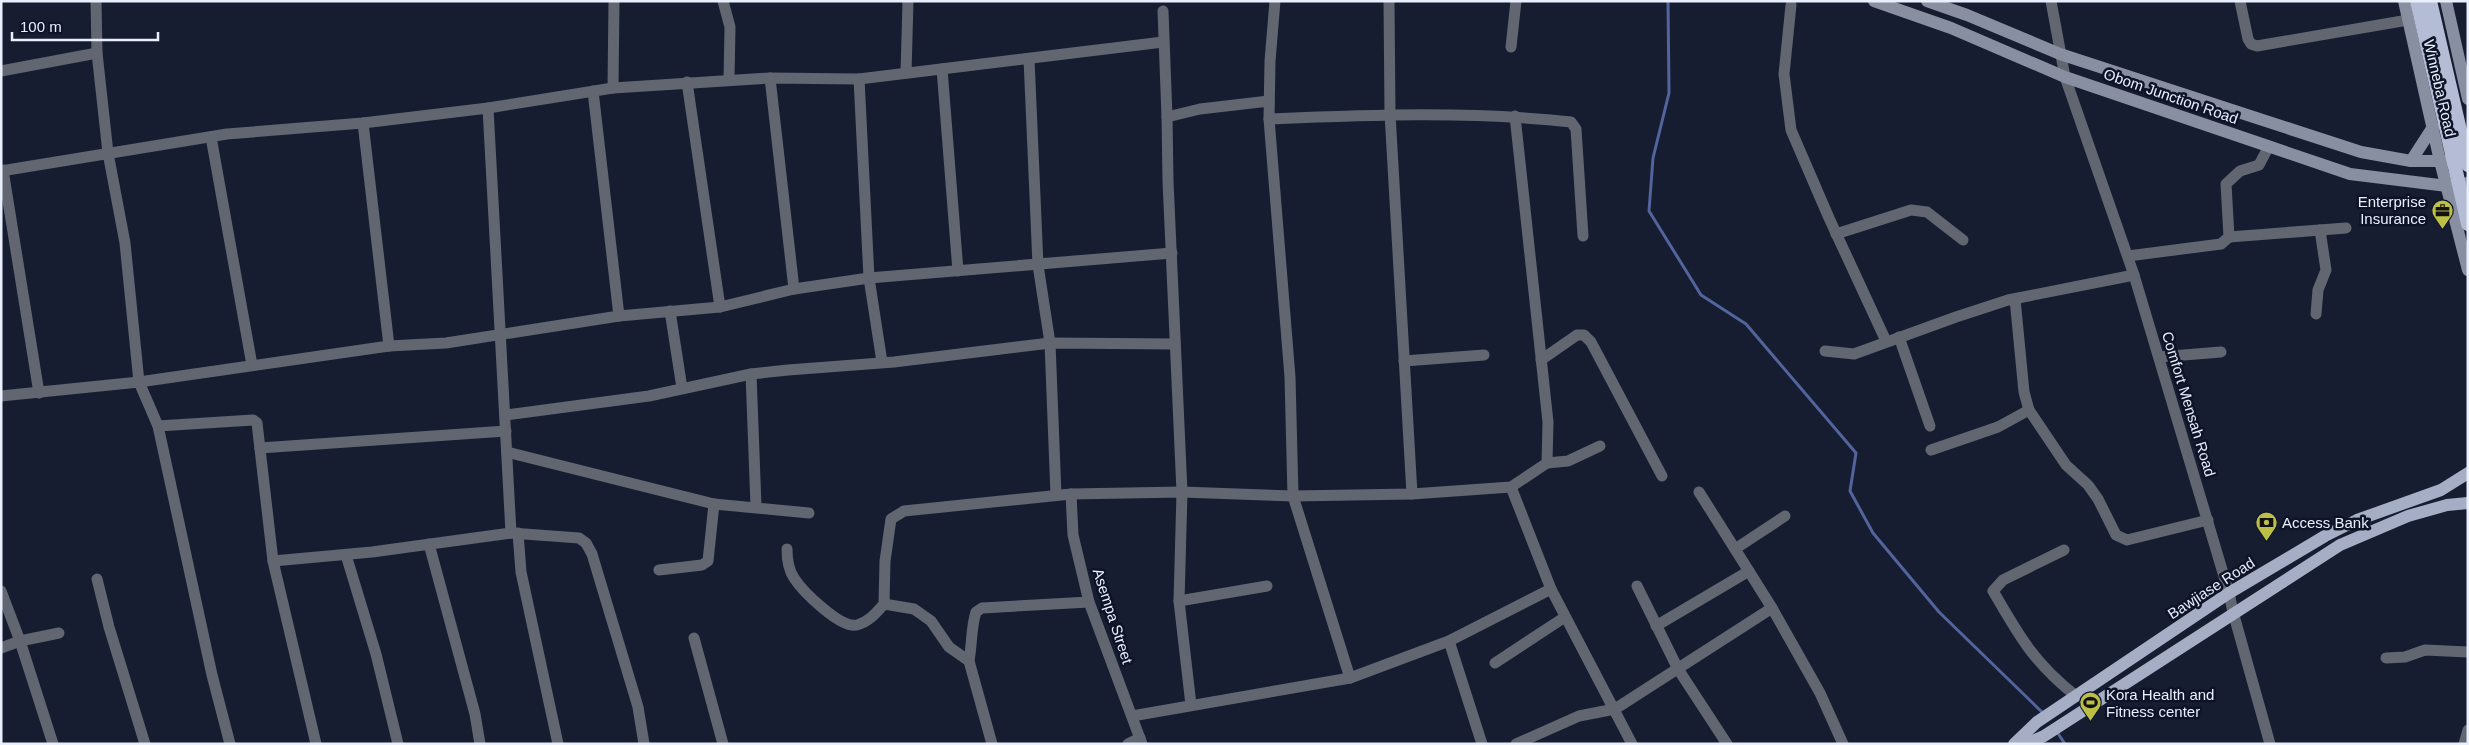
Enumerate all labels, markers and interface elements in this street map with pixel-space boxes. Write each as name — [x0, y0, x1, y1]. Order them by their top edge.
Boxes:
scale bar — [12, 10, 159, 42]
text: 100 m — [20, 18, 62, 35]
street label: Winneba Road — [2421, 38, 2459, 138]
street label: Obom Junction Road — [2102, 65, 2240, 127]
place label: Enterprise Insurance — [2358, 193, 2426, 227]
office icon: Enterprise Insurance — [2430, 198, 2454, 229]
street label: Comfort Mensah Road — [2159, 329, 2219, 479]
bank icon: Access Bank — [2254, 510, 2278, 541]
place label: Access Bank — [2282, 514, 2369, 531]
street label: Bawjiase Road — [2164, 554, 2258, 622]
street label: Asempa Street — [1090, 566, 1137, 667]
place label: Kora Health and Fitness center — [2106, 686, 2214, 720]
sports icon: Kora Health and Fitness center — [2078, 691, 2102, 722]

